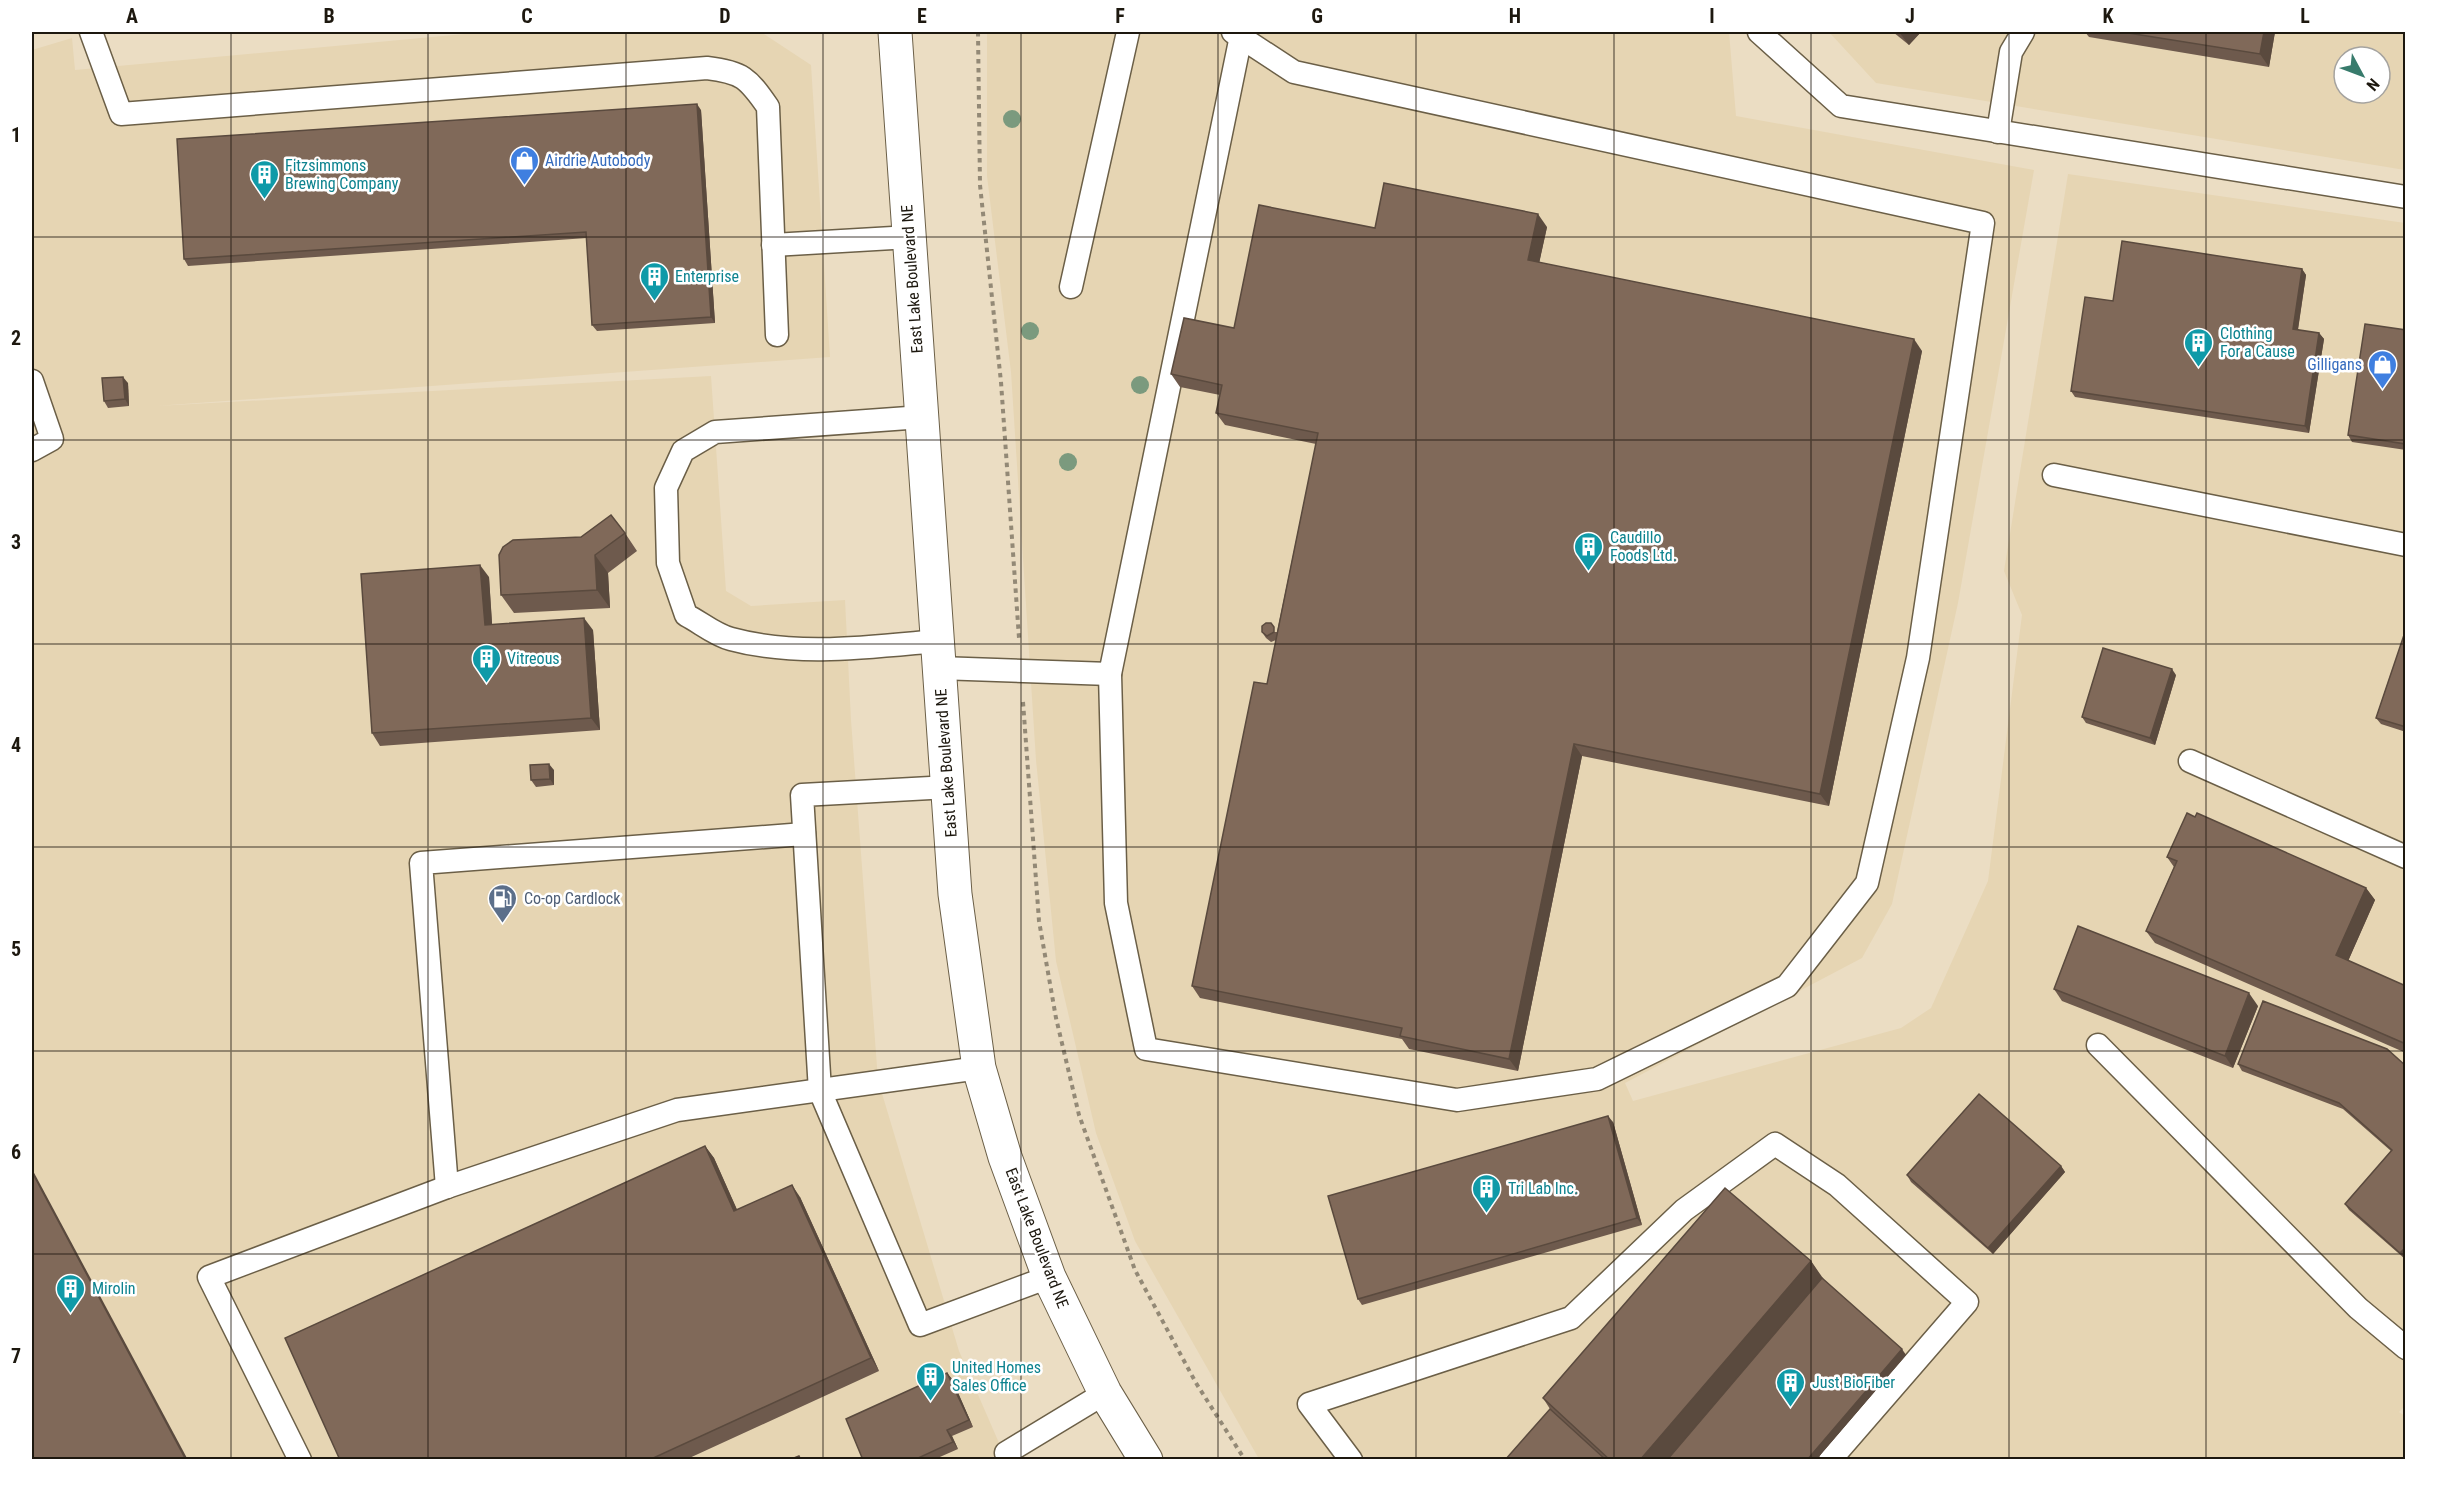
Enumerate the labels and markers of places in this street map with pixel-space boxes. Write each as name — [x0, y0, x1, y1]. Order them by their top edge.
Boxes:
shop icon: Airdrie Autobody — [508, 144, 540, 186]
place label: Airdrie Autobody — [545, 151, 651, 170]
place label: Fitzsimmons Brewing Company — [285, 156, 399, 193]
building icon: Fitzsimmons Brewing Company — [248, 158, 280, 200]
building icon: Enterprise — [638, 260, 670, 302]
place label: Enterprise — [675, 267, 739, 286]
place label: Clothing For a Cause — [2220, 324, 2295, 361]
building icon: Clothing For a Cause — [2183, 326, 2215, 368]
shop icon: Gilligans — [2367, 348, 2399, 390]
place label: Gilligans — [2307, 355, 2362, 374]
place label: Caudillo Foods Ltd. — [1610, 528, 1677, 565]
building icon: Caudillo Foods Ltd. — [1573, 530, 1605, 572]
building icon: Vitreous — [470, 642, 502, 684]
place label: Vitreous — [507, 649, 560, 668]
fuel station icon: Co-op Cardlock — [487, 882, 519, 924]
place label: Co-op Cardlock — [524, 889, 621, 908]
building icon: Tri Lab Inc. — [1471, 1172, 1503, 1214]
place label: Tri Lab Inc. — [1508, 1179, 1578, 1198]
building icon: Mirolin — [55, 1272, 87, 1314]
place label: Mirolin — [92, 1279, 136, 1298]
place label: United Homes Sales Office — [952, 1358, 1041, 1395]
building icon: United Homes Sales Office — [915, 1360, 947, 1402]
building icon: Just BioFiber — [1775, 1366, 1807, 1408]
place label: Just BioFiber — [1812, 1373, 1895, 1392]

